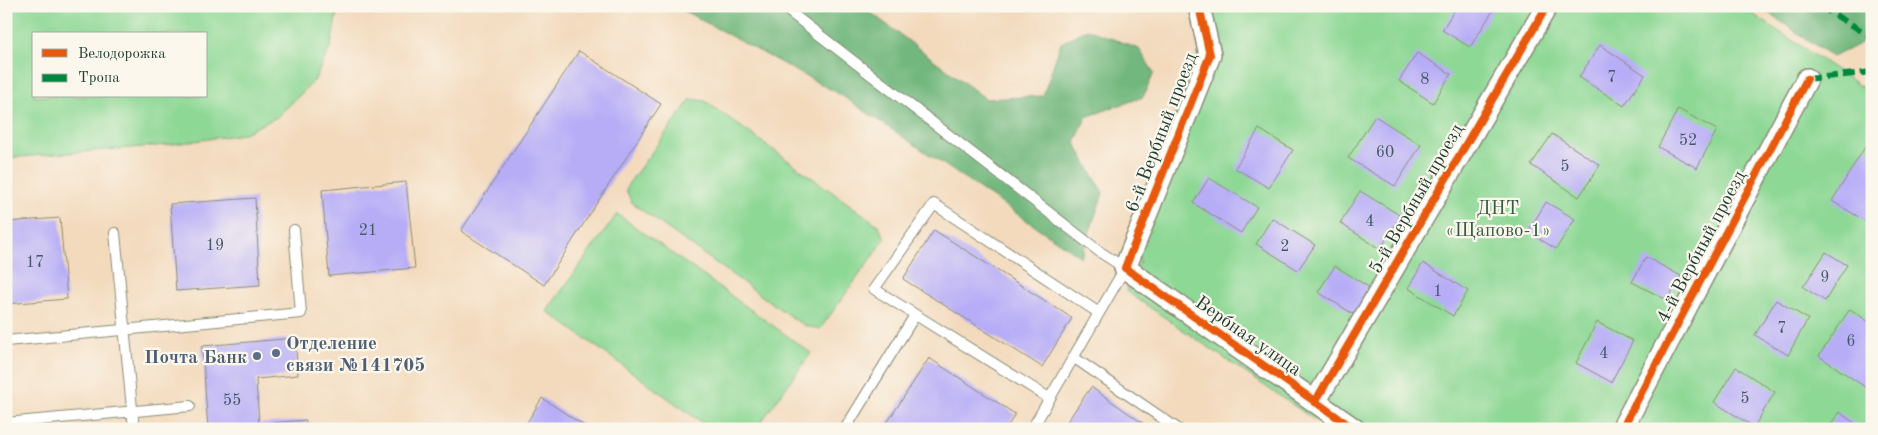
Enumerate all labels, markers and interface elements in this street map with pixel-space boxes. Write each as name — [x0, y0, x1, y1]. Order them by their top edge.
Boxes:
legend — [32, 32, 208, 98]
text: Велодорожка — [78, 47, 166, 62]
street label: 6-й Вербный проезд — [1123, 50, 1202, 215]
house number: 7 — [1607, 70, 1617, 86]
text: Тропа — [78, 71, 120, 86]
house number: 8 — [1420, 72, 1430, 88]
street label: 5-й Вербный проезд — [1367, 121, 1468, 277]
house number: 52 — [1679, 133, 1697, 149]
house number: 60 — [1376, 145, 1394, 161]
house number: 5 — [1560, 159, 1570, 175]
street label: 4-й Вербный проезд — [1654, 167, 1751, 326]
park label: ДНТ «Щапово-1» — [1445, 200, 1551, 241]
house number: 4 — [1365, 214, 1375, 230]
house number: 21 — [359, 223, 377, 239]
house number: 19 — [206, 238, 224, 254]
house number: 2 — [1280, 239, 1290, 255]
house number: 17 — [26, 255, 44, 271]
house number: 9 — [1820, 270, 1830, 286]
house number: 1 — [1433, 284, 1443, 300]
street label: Вербная улица — [1191, 293, 1305, 381]
house number: 7 — [1777, 321, 1787, 337]
house number: 6 — [1846, 334, 1856, 350]
place label: Отделение связи №141705 — [286, 335, 425, 376]
house number: 4 — [1599, 346, 1609, 362]
marker: Отделение связи №141705 — [270, 347, 282, 359]
place label: Почта Банк — [144, 349, 247, 368]
marker: Почта Банк — [251, 350, 263, 362]
house number: 5 — [1740, 391, 1750, 407]
house number: 55 — [223, 393, 241, 409]

